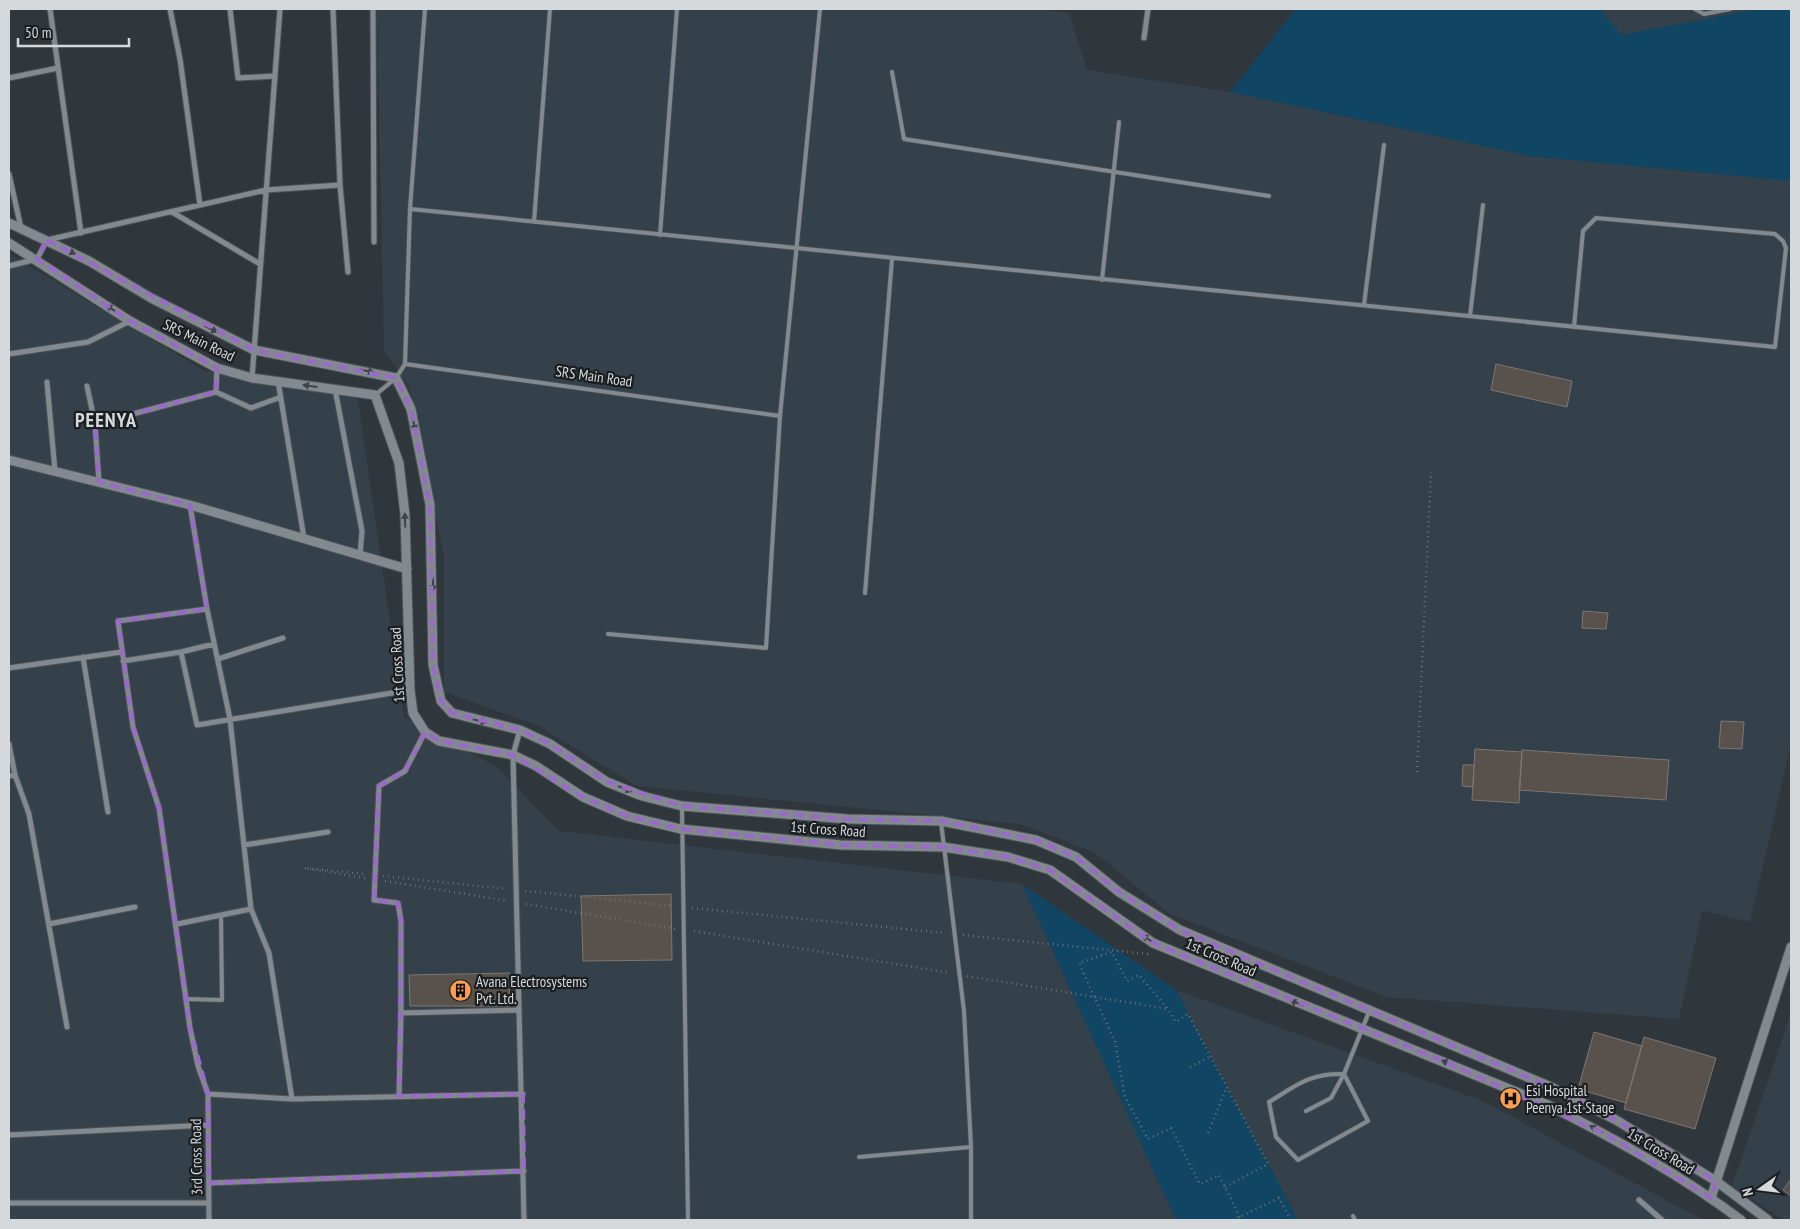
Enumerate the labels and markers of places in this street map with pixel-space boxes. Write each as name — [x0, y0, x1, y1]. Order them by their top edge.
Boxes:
place label: Avana Electrosystems Pvt. Ltd. — [476, 972, 587, 1008]
building icon: Avana Electrosystems Pvt. Ltd. — [448, 978, 472, 1002]
place label: Esi Hospital Peenya 1st Stage — [1526, 1081, 1614, 1117]
hospital icon: Esi Hospital Peenya 1st Stage — [1498, 1087, 1522, 1111]

